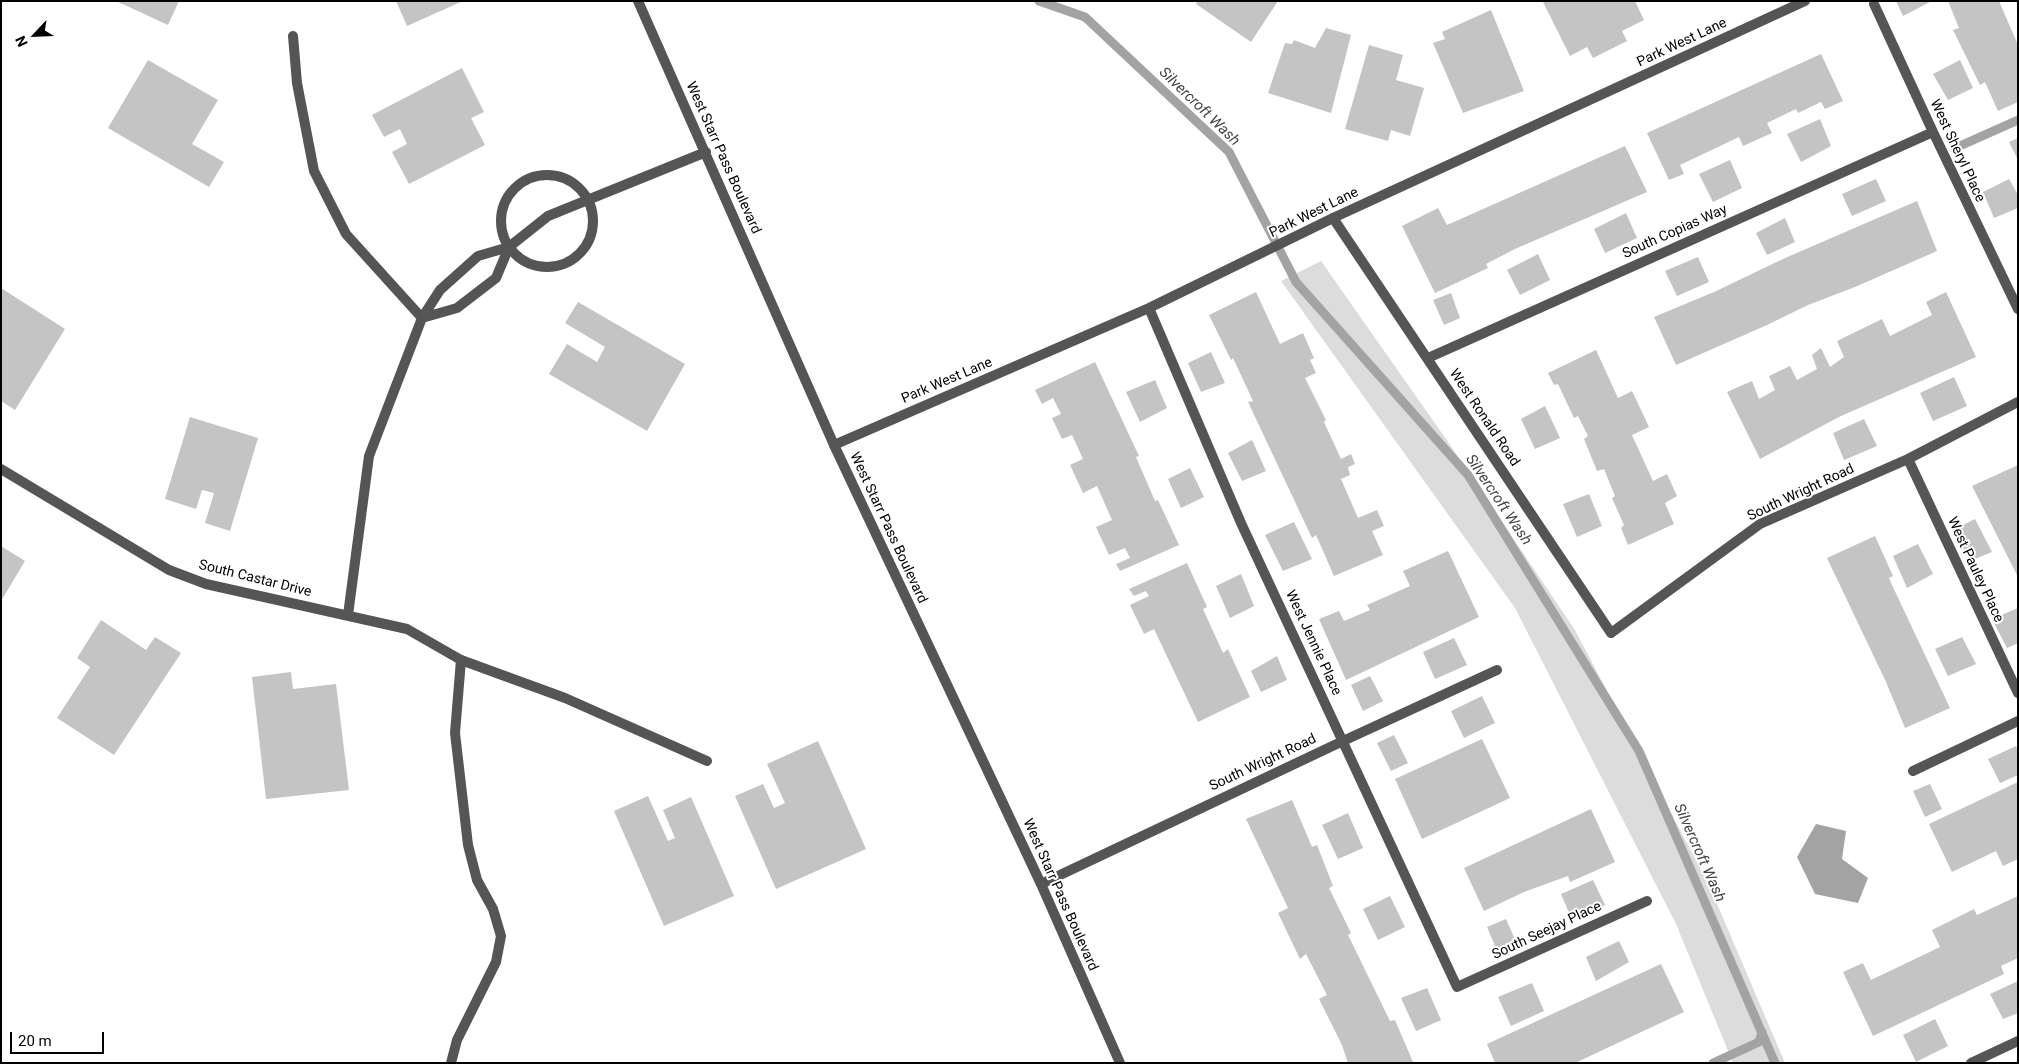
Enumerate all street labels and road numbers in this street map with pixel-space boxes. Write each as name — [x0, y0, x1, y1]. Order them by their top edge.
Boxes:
street label: Park West Lane — [1635, 15, 1729, 71]
street label: West Starr Pass Boulevard — [682, 79, 764, 237]
street label: West Sheryl Place — [1926, 97, 1988, 205]
street label: Park West Lane — [1267, 184, 1361, 242]
street label: South Copias Way — [1620, 201, 1730, 263]
street label: Park West Lane — [899, 354, 995, 408]
street label: West Ronald Road — [1445, 366, 1523, 470]
street label: West Starr Pass Boulevard — [846, 450, 930, 606]
street label: South Wright Road — [1745, 461, 1857, 525]
street label: West Pauley Place — [1943, 515, 2007, 625]
street label: South Castar Drive — [197, 557, 313, 601]
street label: West Jennie Place — [1281, 588, 1345, 698]
street label: South Wright Road — [1207, 731, 1319, 795]
street label: West Starr Pass Boulevard — [1019, 816, 1101, 974]
street label: South Seejay Place — [1490, 898, 1604, 964]

